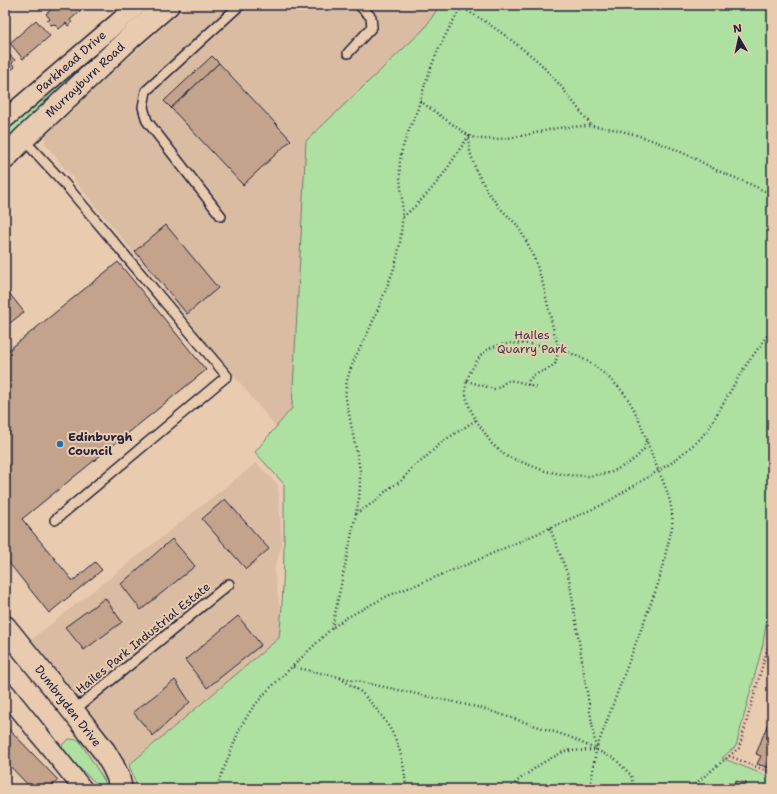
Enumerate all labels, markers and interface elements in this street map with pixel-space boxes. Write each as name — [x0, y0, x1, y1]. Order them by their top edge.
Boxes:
north arrow — [719, 18, 759, 58]
text: N — [732, 20, 743, 37]
street label: Parkhead Drive — [33, 27, 110, 97]
street label: Murrayburn Road — [42, 39, 129, 121]
park label: Hailes Quarry Park — [497, 327, 567, 357]
place label: Edinburgh Council — [68, 429, 133, 459]
marker: Edinburgh Council — [55, 439, 65, 449]
street label: Hailes Park Industrial Estate — [72, 579, 214, 697]
street label: Dumbryden Drive — [31, 662, 105, 750]

